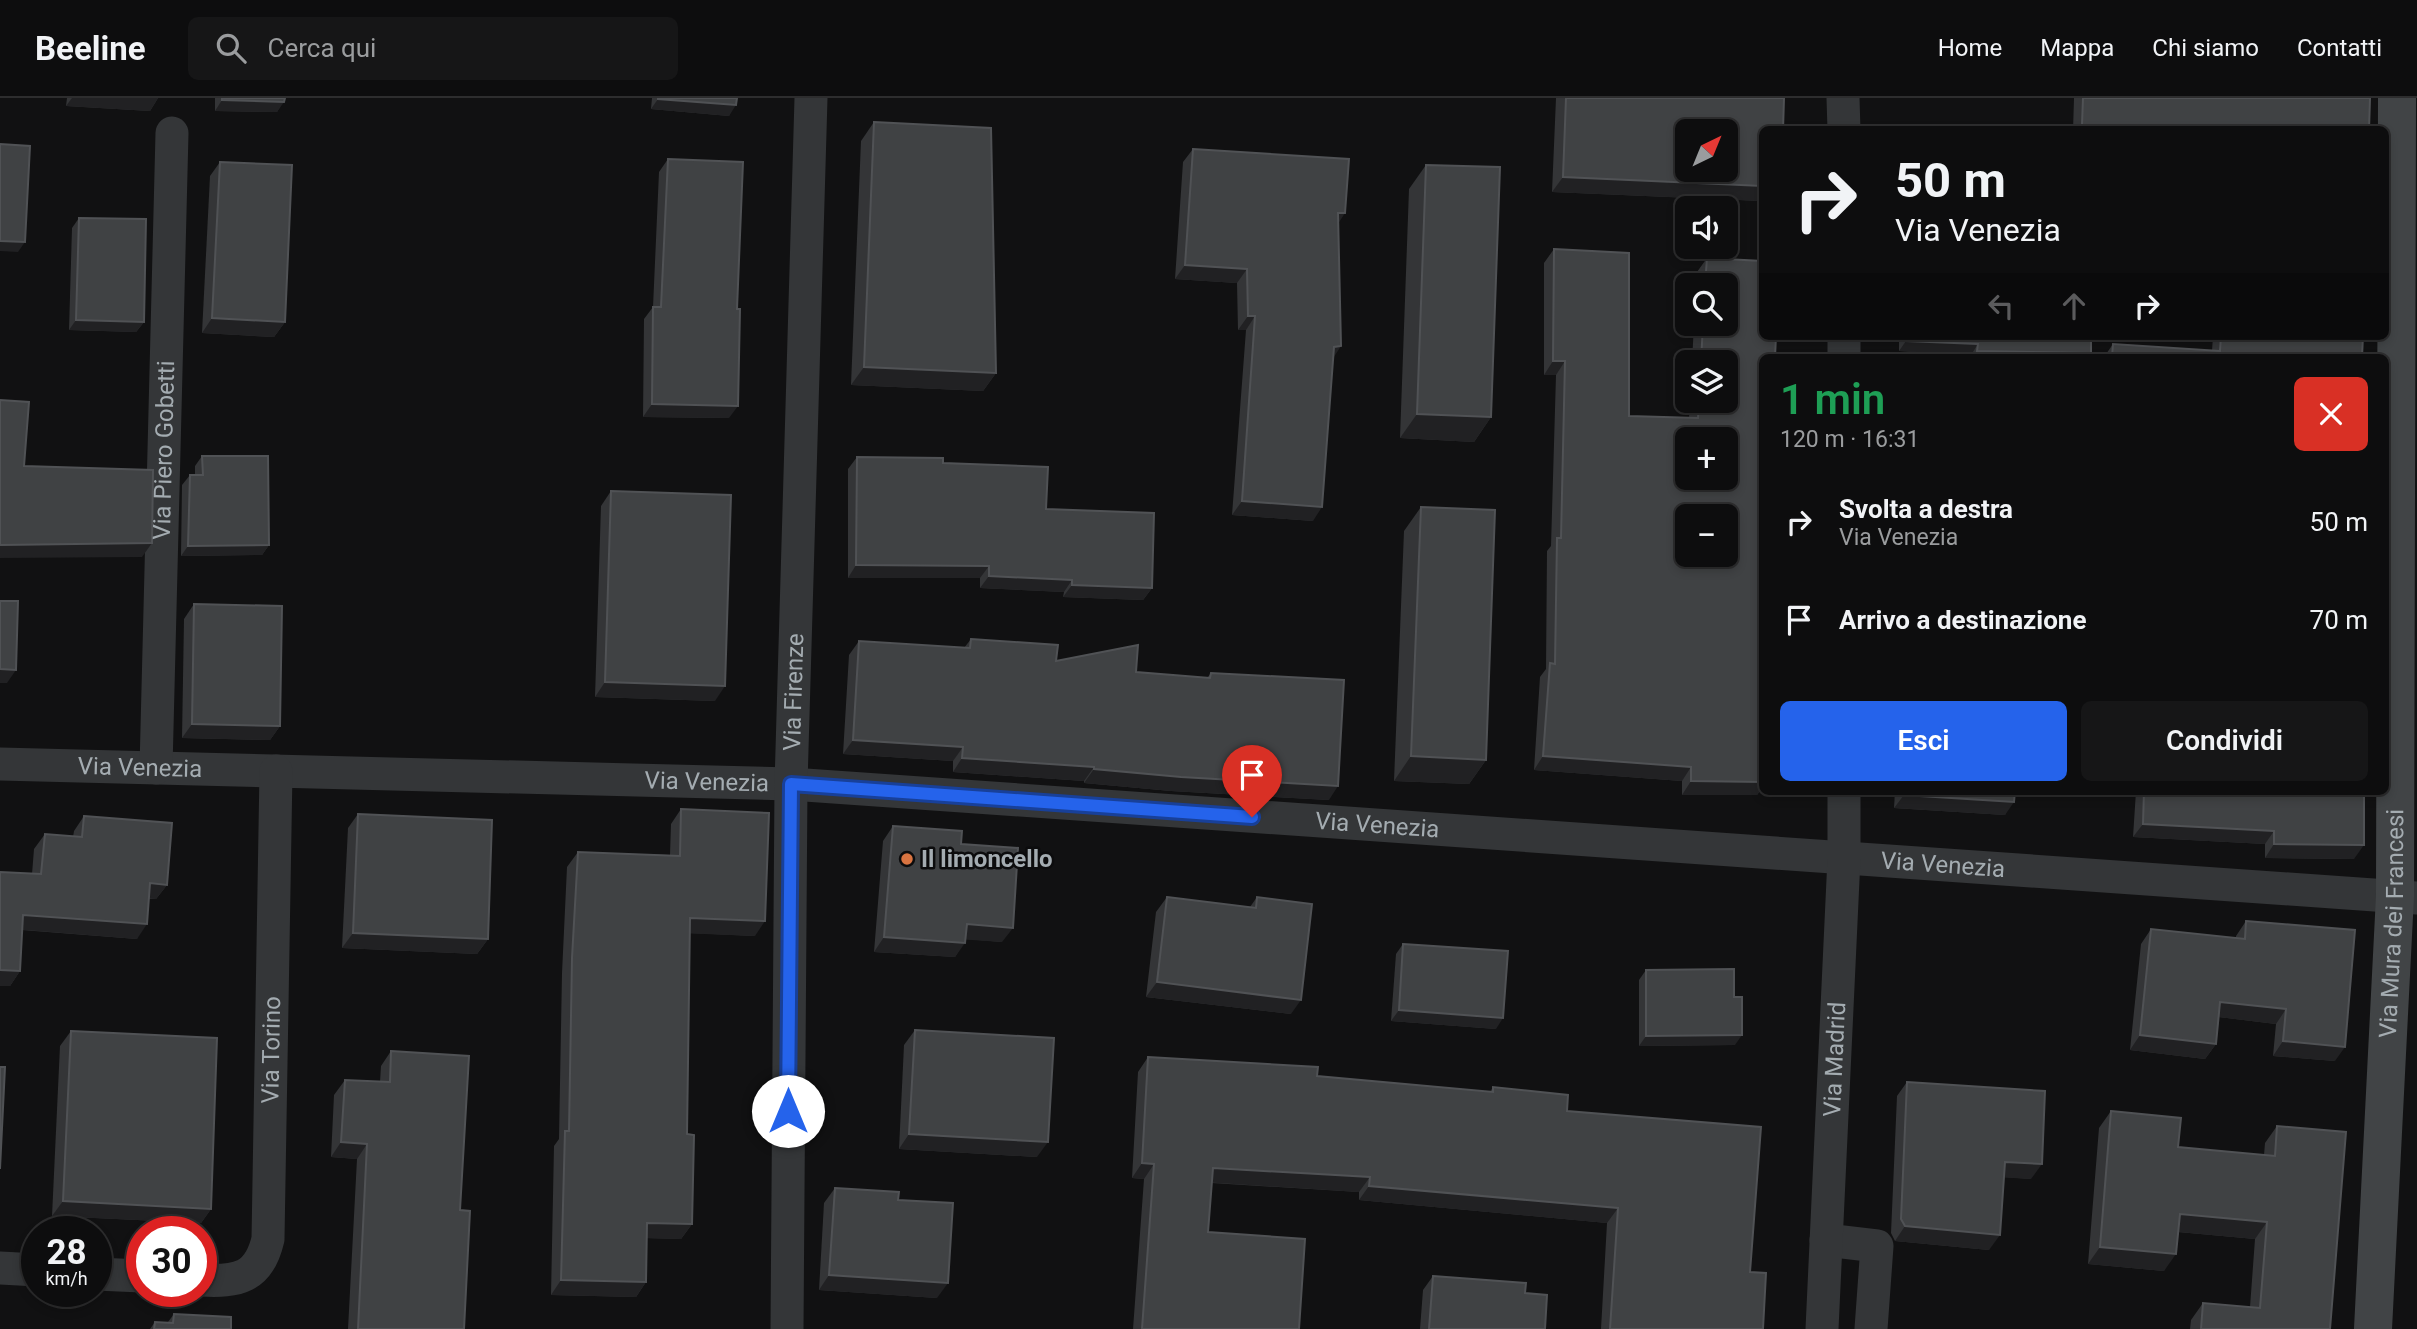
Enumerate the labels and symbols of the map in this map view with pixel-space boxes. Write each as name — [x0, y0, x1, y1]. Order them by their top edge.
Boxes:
north arrow — [1675, 119, 1738, 182]
street label: Via Piero Gobetti — [148, 360, 180, 540]
street label: Via Firenze — [778, 633, 809, 751]
pin — [1222, 745, 1282, 817]
street label: Via Venezia — [77, 752, 203, 783]
street label: Via Venezia — [644, 766, 769, 797]
street label: Via Venezia — [1314, 807, 1440, 843]
street label: Via Mura dei Francesi — [2374, 809, 2409, 1039]
place label: Il limoncello — [921, 845, 1053, 873]
street label: Via Venezia — [1880, 846, 2006, 883]
marker: Il limoncello — [899, 851, 915, 867]
street label: Via Torino — [256, 996, 286, 1104]
street label: Via Madrid — [1818, 1001, 1851, 1118]
position arrow — [751, 1074, 825, 1148]
speed limit sign: 30 — [126, 1216, 217, 1307]

